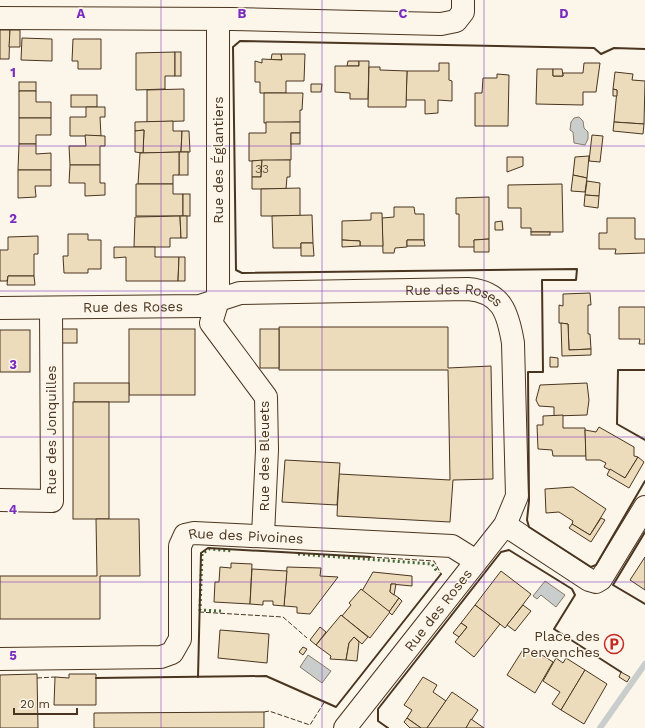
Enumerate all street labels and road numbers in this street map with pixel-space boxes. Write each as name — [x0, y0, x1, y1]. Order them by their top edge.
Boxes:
street label: Rue des Églantiers — [210, 96, 226, 224]
street label: Rue des Roses — [405, 281, 506, 310]
street label: Rue des Roses — [83, 298, 183, 315]
street label: Rue des Jonquilles — [43, 365, 59, 495]
street label: Rue des Bleuets — [256, 401, 272, 511]
street label: Rue des Pivoines — [186, 524, 304, 547]
street label: Rue des Roses — [401, 566, 475, 654]

